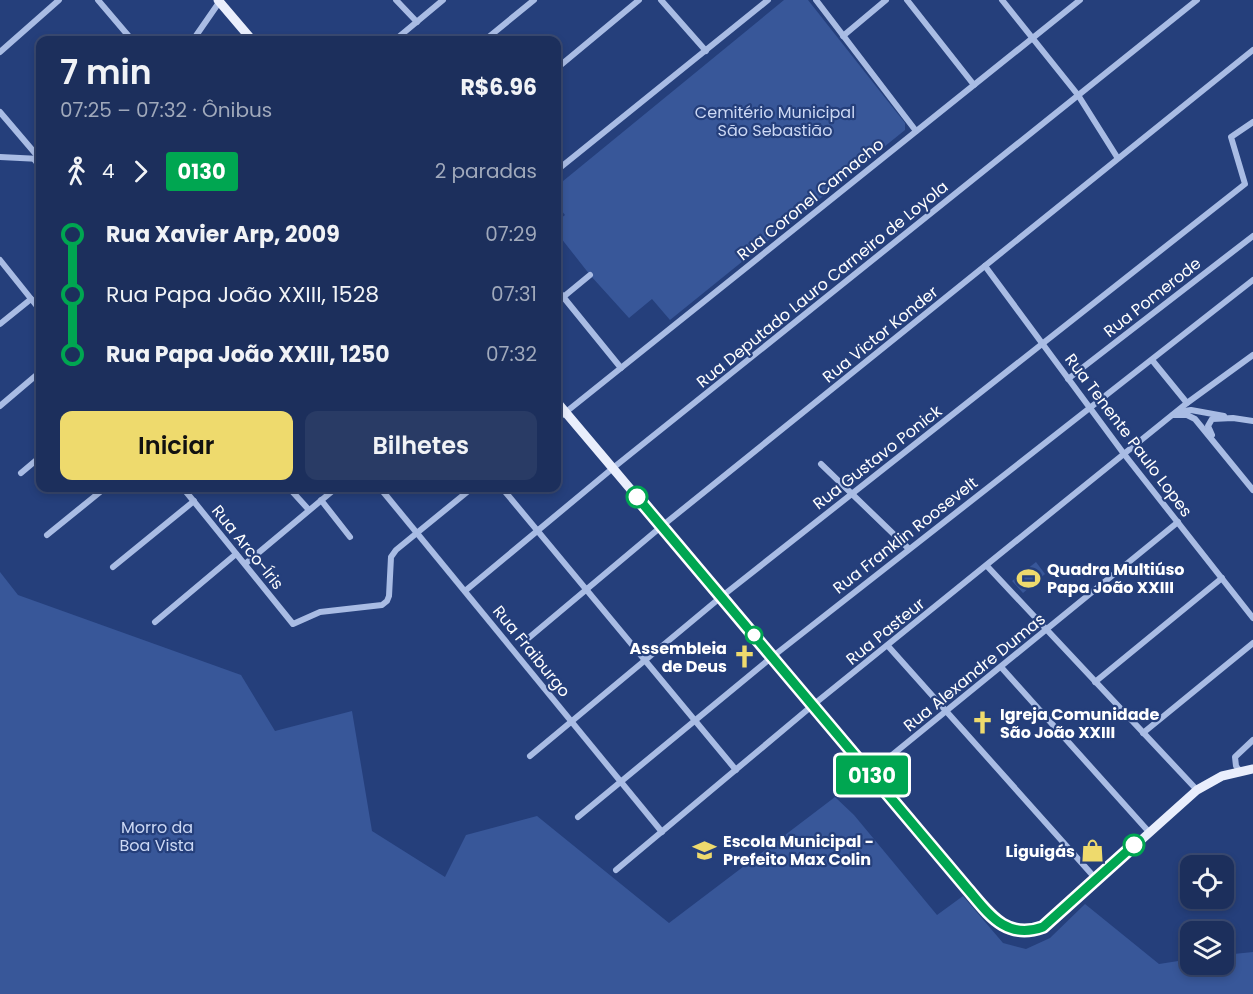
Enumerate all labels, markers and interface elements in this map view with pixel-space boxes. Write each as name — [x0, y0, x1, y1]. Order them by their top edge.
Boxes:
text: 7 min — [60, 49, 152, 96]
text: R$6.96 — [460, 72, 537, 103]
text: 07:25 – 07:32 · Ônibus — [60, 96, 272, 124]
park label: Cemitério Municipal São Sebastião — [695, 101, 855, 142]
street label: Rua Coronel Camacho — [732, 133, 889, 266]
icon: walk — [60, 155, 93, 188]
icon: forward — [124, 155, 157, 188]
text: 4 — [102, 157, 115, 185]
text: 0130 — [178, 157, 226, 186]
text: 2 paradas — [435, 157, 537, 185]
street label: Rua Deputado Lauro Carneiro de Loyola — [692, 176, 953, 393]
text: Rua Xavier Arp, 2009 — [106, 219, 340, 250]
text: 07:29 — [485, 220, 537, 248]
street label: Rua Pomerode — [1099, 252, 1206, 343]
text: Rua Papa João XXIII, 1528 — [106, 279, 379, 310]
text: 07:31 — [491, 280, 537, 308]
street label: Rua Victor Konder — [818, 281, 943, 388]
text: Rua Papa João XXIII, 1250 — [106, 339, 390, 370]
text: 07:32 — [486, 340, 537, 368]
street label: Rua Tenente Paulo Lopes — [1060, 349, 1198, 522]
street label: Rua Gustavo Ponick — [808, 399, 947, 515]
button: Iniciar — [60, 411, 293, 480]
button: Bilhetes — [305, 411, 537, 480]
street label: Rua Franklin Roosevelt — [828, 471, 983, 599]
unlabelled marker — [626, 486, 648, 508]
street label: Rua Arco-Íris — [206, 500, 289, 594]
place label: Quadra Multiúso Papa João XXIII — [1047, 558, 1185, 599]
sports icon: Quadra Multiúso Papa João XXIII — [1016, 565, 1042, 591]
street label: Rua Pasteur — [841, 592, 930, 670]
street label: Rua Fraiburgo — [487, 601, 576, 702]
street label: Rua Alexandre Dumas — [898, 608, 1050, 737]
unlabelled marker — [745, 626, 763, 644]
place label: Assembleia de Deus — [630, 637, 727, 678]
church icon: Assembleia de Deus — [732, 644, 758, 670]
place label: Igreja Comunidade São João XXIII — [1000, 703, 1159, 744]
church icon: Igreja Comunidade São João XXIII — [969, 710, 995, 736]
line badge: 0130 — [830, 756, 914, 794]
text: 0130 — [848, 761, 896, 790]
park label: Morro da Boa Vista — [120, 816, 194, 857]
place label: Escola Municipal - Prefeito Max Colin — [723, 830, 874, 871]
unlabelled marker — [1123, 834, 1145, 856]
school or university icon: Escola Municipal - Prefeito Max Colin — [692, 837, 718, 863]
shop icon: Liguigás — [1080, 838, 1106, 864]
place label: Liguigás — [1006, 840, 1075, 863]
map controls — [1180, 855, 1234, 975]
button: locate — [1180, 855, 1234, 909]
button: layers — [1180, 921, 1234, 975]

